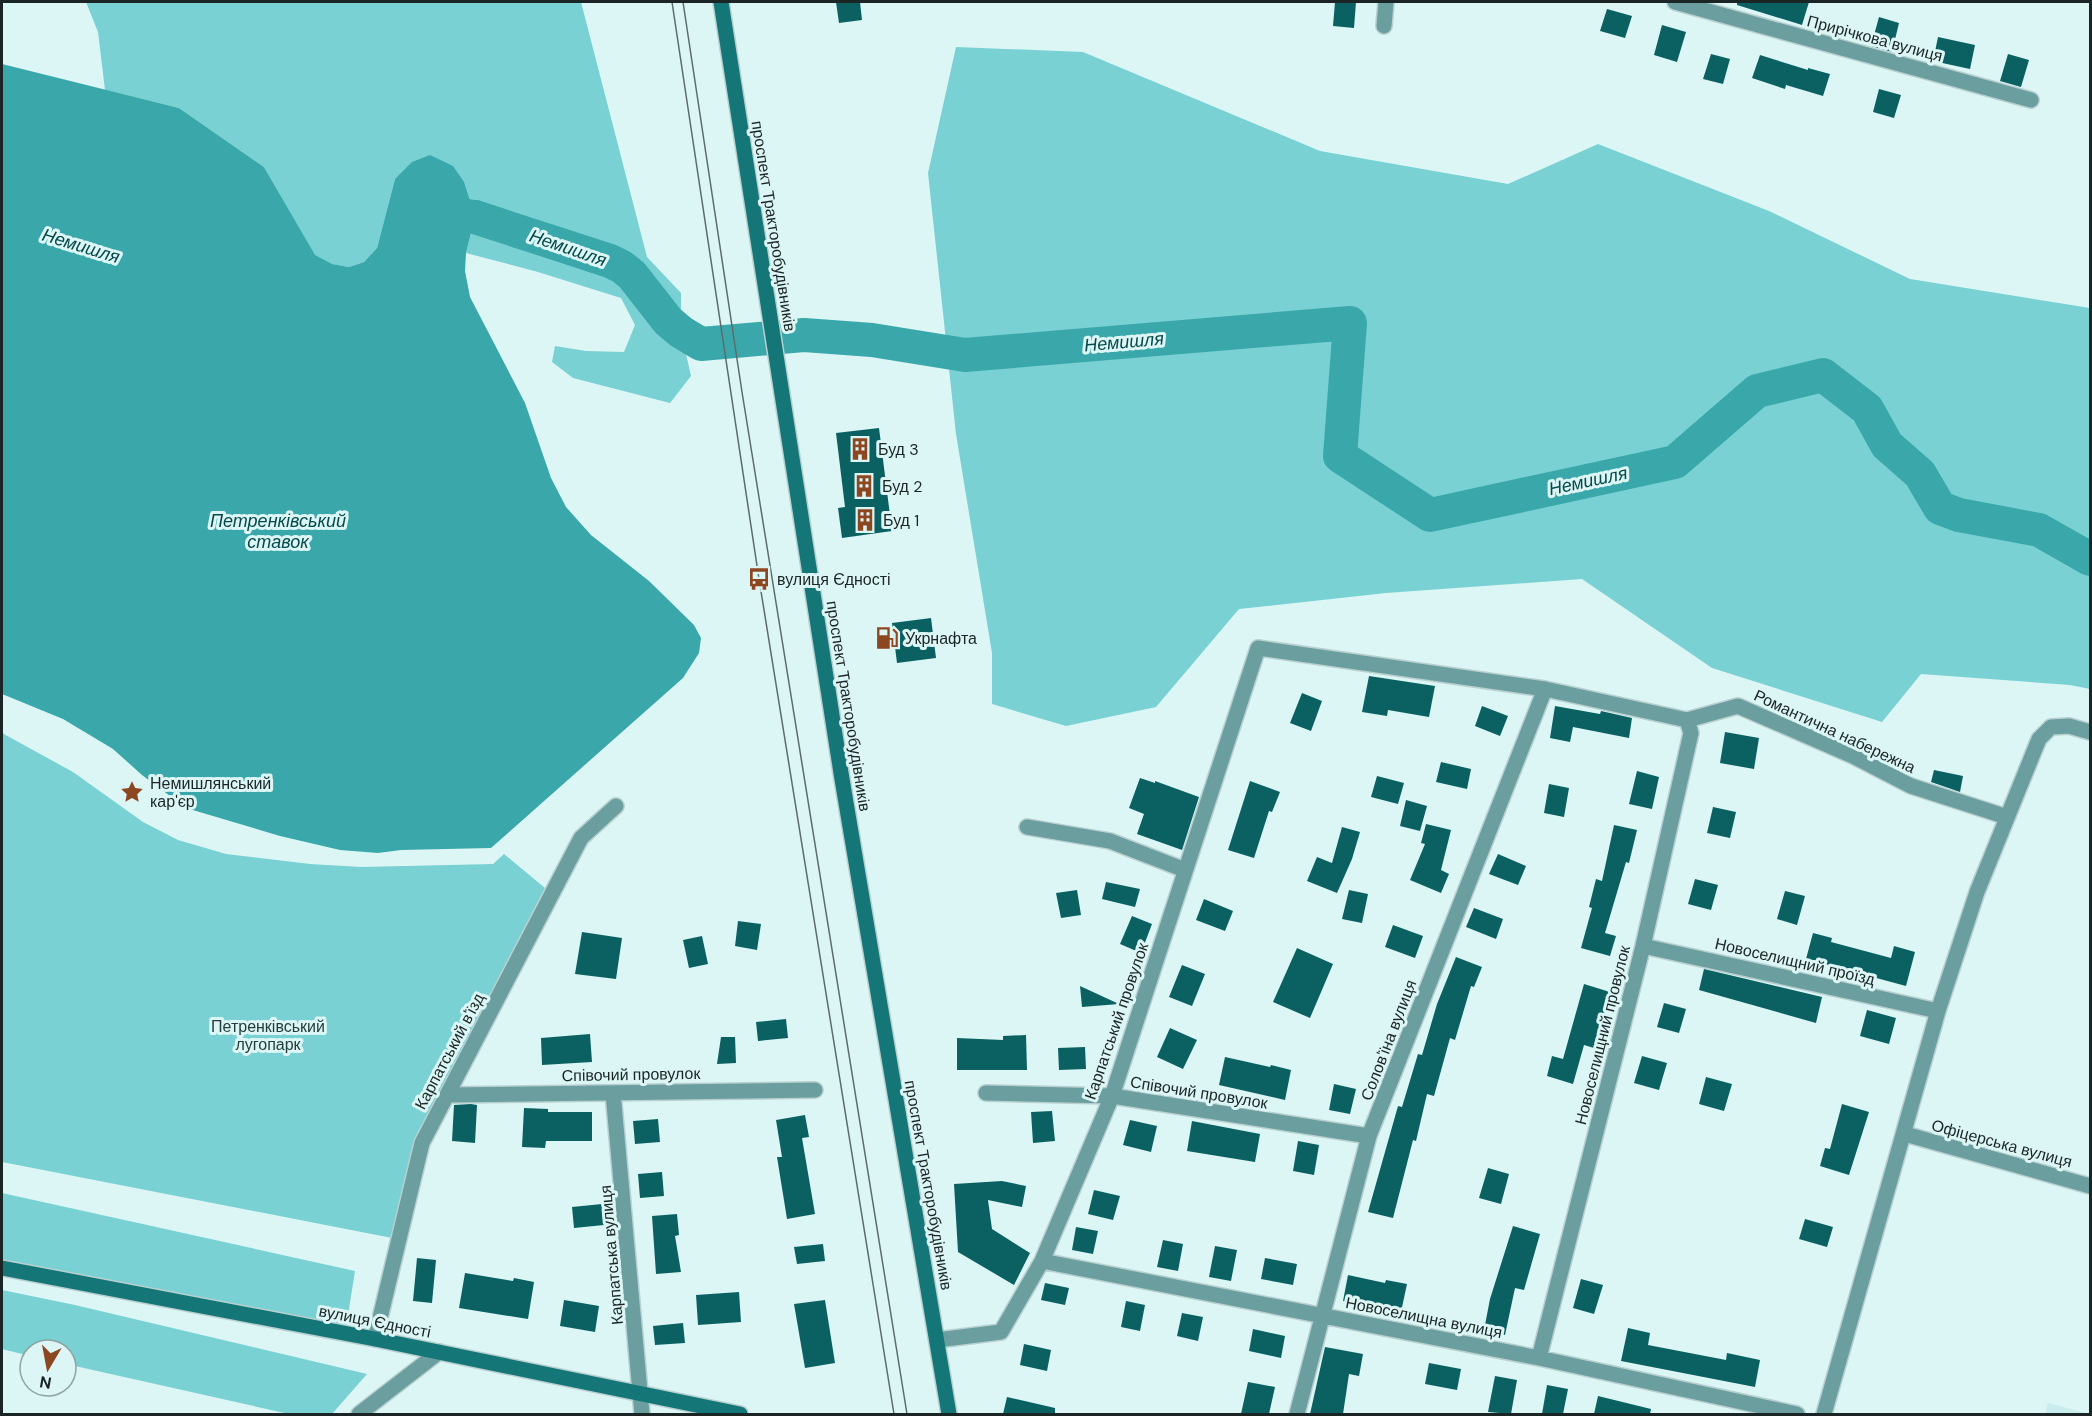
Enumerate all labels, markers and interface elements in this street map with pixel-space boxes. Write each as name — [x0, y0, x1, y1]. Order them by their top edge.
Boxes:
street label: Прирічкова вулиця — [1805, 10, 1945, 67]
street label: проспект Тракторобудівників — [746, 119, 801, 333]
water label: Немишля — [39, 223, 123, 269]
water label: Немишля — [526, 224, 610, 272]
water label: Немишля — [1083, 327, 1165, 357]
building icon: Буд 3 — [847, 436, 873, 462]
place label: Буд 3 — [878, 439, 919, 460]
water label: Немишля — [1546, 461, 1630, 501]
building icon: Буд 2 — [851, 473, 877, 499]
place label: Буд 2 — [882, 476, 922, 497]
building icon: Буд 1 — [852, 507, 878, 533]
water label: Петренківський ставок — [210, 509, 346, 554]
place label: Буд 1 — [883, 510, 919, 531]
bus stop icon: вулиця Єдності — [746, 566, 772, 592]
place label: вулиця Єдності — [777, 569, 891, 590]
street label: проспект Тракторобудівників — [821, 599, 876, 813]
fuel station icon: Укрнафта — [874, 625, 900, 651]
place label: Укрнафта — [905, 628, 977, 649]
street label: Романтична набережна — [1751, 685, 1919, 778]
place label: Немишлянський кар'єр — [150, 773, 271, 812]
place icon: Немишлянський кар'єр — [119, 779, 145, 805]
street label: Новоселищний проїзд — [1713, 933, 1878, 990]
street label: Карпатський провулок — [1080, 939, 1154, 1102]
street label: Новоселищний провулок — [1570, 942, 1635, 1127]
street label: Солов'їна вулиця — [1356, 977, 1421, 1104]
street label: Карпатський в'їзд — [410, 989, 489, 1113]
park label: Петренківський лугопарк — [211, 1016, 325, 1055]
street label: Співочий провулок — [561, 1063, 702, 1086]
street label: Співочий провулок — [1129, 1071, 1270, 1114]
street label: проспект Тракторобудівників — [900, 1078, 957, 1292]
street label: Офіцерська вулиця — [1929, 1115, 2074, 1172]
street label: Карпатська вулиця — [595, 1184, 628, 1326]
street label: Новоселищна вулиця — [1344, 1292, 1504, 1343]
street label: вулиця Єдності — [317, 1300, 433, 1343]
north arrow — [18, 1338, 78, 1398]
text: N — [38, 1371, 53, 1394]

